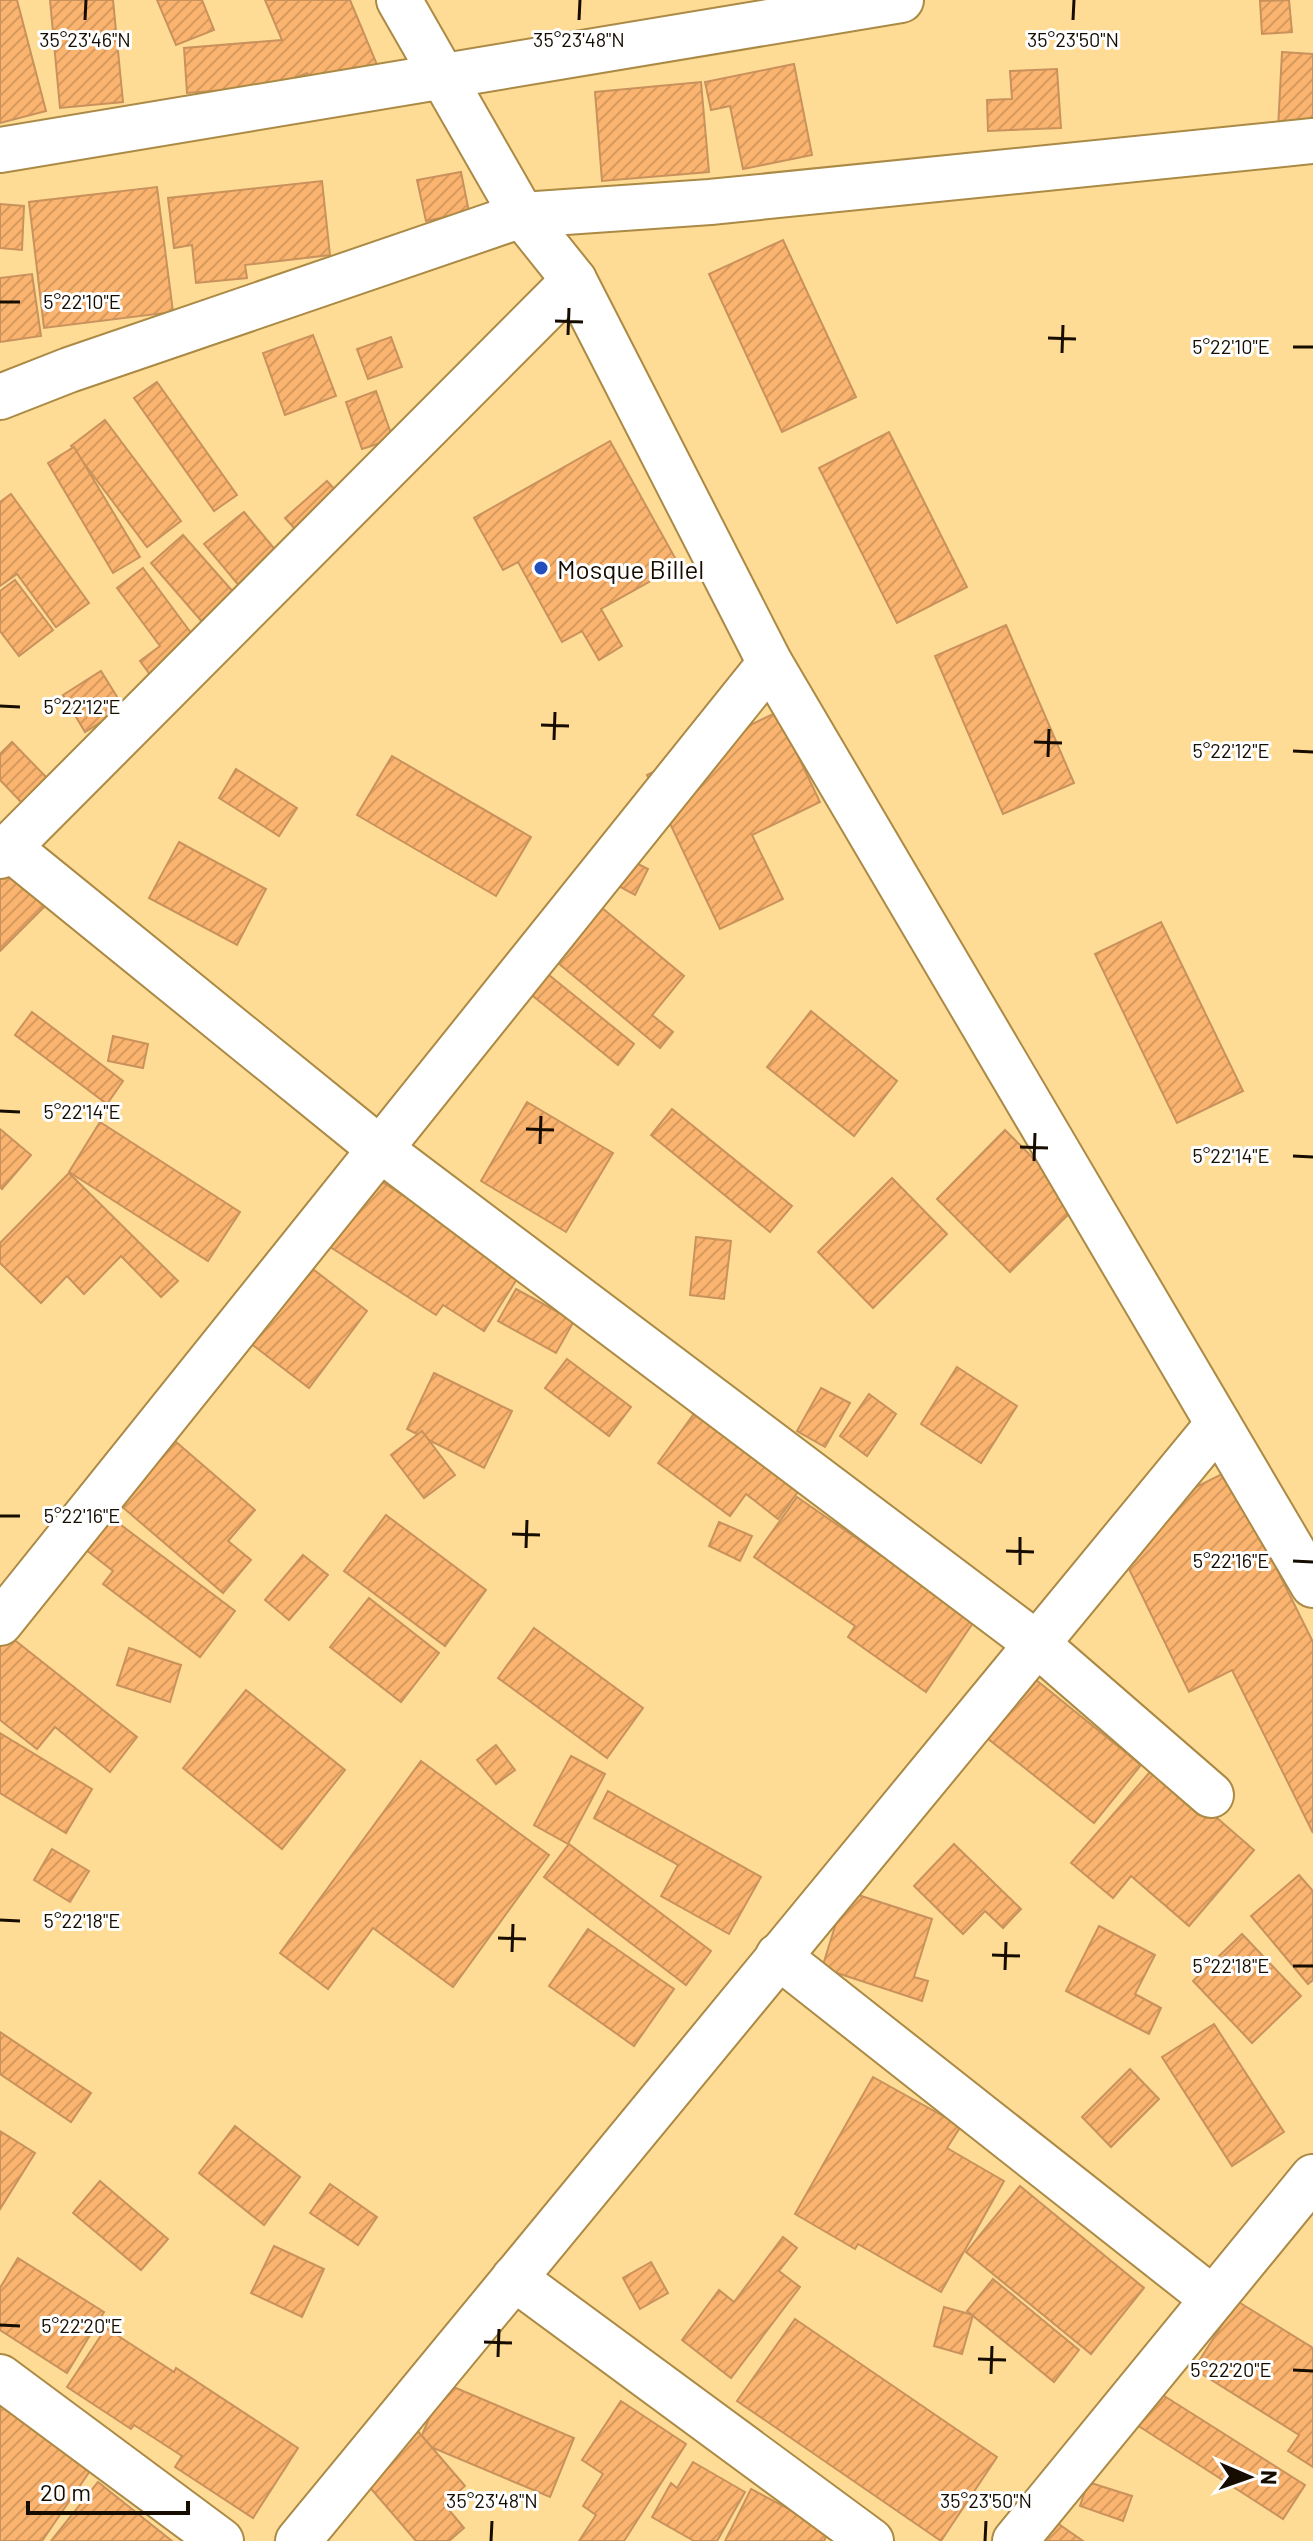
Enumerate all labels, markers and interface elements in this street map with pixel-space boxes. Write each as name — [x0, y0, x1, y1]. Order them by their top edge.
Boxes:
text: 35°23'46"N — [39, 27, 131, 51]
text: 35°23'48"N — [533, 27, 625, 51]
text: 35°23'50"N — [1027, 27, 1119, 51]
text: 5°22'10"E — [43, 289, 121, 313]
text: 5°22'10"E — [1192, 334, 1270, 358]
place label: Mosque Billel — [557, 553, 704, 584]
marker: Mosque Billel — [532, 559, 550, 577]
text: 5°22'12"E — [43, 694, 121, 718]
text: 5°22'12"E — [1192, 738, 1270, 762]
text: 5°22'14"E — [43, 1099, 121, 1123]
text: 5°22'14"E — [1192, 1143, 1270, 1167]
text: 5°22'16"E — [44, 1503, 120, 1527]
text: 5°22'16"E — [1193, 1548, 1269, 1572]
text: 5°22'18"E — [44, 1908, 120, 1932]
text: 5°22'18"E — [1193, 1953, 1269, 1977]
text: 5°22'20"E — [41, 2313, 123, 2337]
text: 5°22'20"E — [1190, 2357, 1272, 2381]
north arrow — [1209, 2437, 1289, 2517]
scale bar — [28, 2465, 188, 2515]
text: N — [1257, 2470, 1283, 2486]
text: 20 m — [40, 2477, 91, 2506]
text: 35°23'48"N — [446, 2488, 538, 2512]
text: 35°23'50"N — [940, 2488, 1032, 2512]

